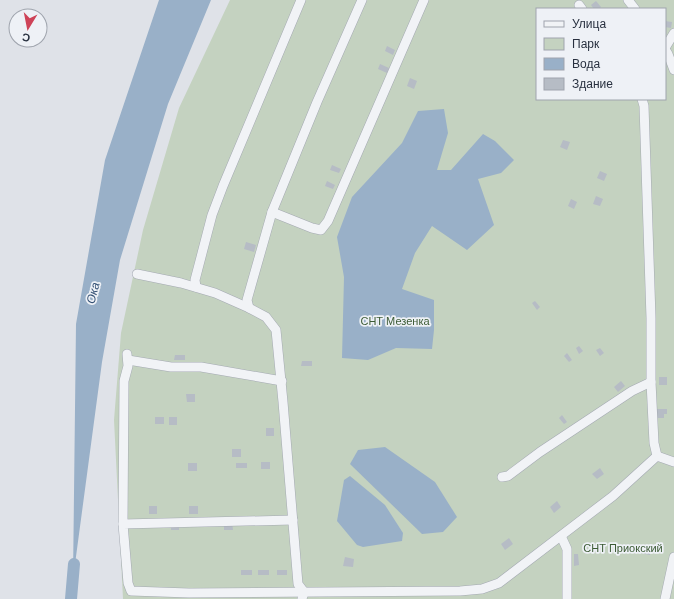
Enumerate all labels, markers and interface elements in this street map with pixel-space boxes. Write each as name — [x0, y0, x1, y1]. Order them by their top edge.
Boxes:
north arrow — [8, 8, 48, 48]
legend — [536, 8, 666, 100]
text: Улица — [572, 17, 606, 31]
text: С — [21, 31, 31, 44]
text: Парк — [572, 37, 600, 51]
text: Вода — [572, 57, 600, 71]
text: Здание — [572, 77, 613, 91]
water label: Ока — [84, 280, 102, 305]
park label: СНТ Мезенка — [360, 315, 430, 327]
park label: СНТ Приокский — [583, 542, 663, 554]

